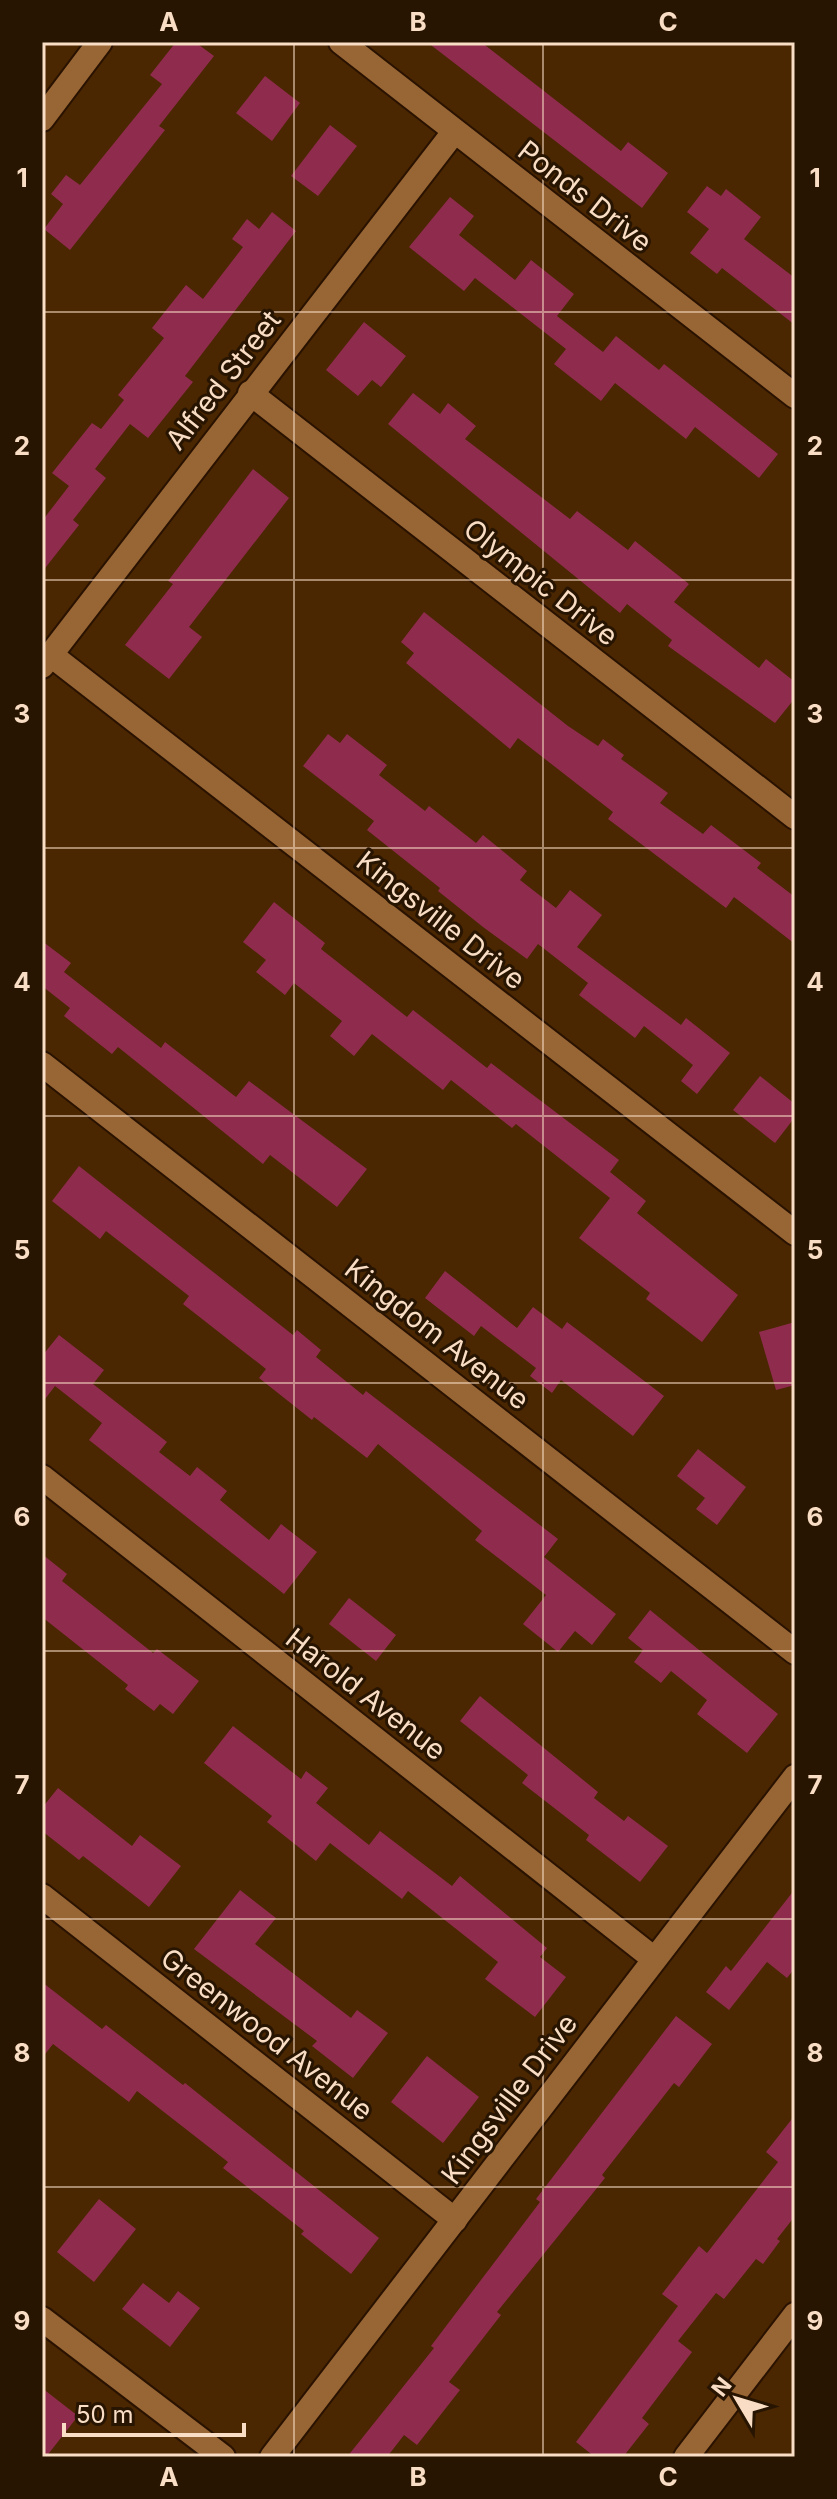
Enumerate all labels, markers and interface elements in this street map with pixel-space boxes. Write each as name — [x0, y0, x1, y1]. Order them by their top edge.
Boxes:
text: A — [159, 6, 179, 37]
text: B — [409, 6, 427, 37]
text: C — [658, 6, 678, 37]
street label: Ponds Drive — [511, 133, 659, 259]
text: 1 — [16, 162, 28, 193]
text: 1 — [809, 162, 821, 193]
street label: Alfred Street — [158, 304, 288, 456]
text: 2 — [14, 430, 30, 461]
text: 2 — [807, 430, 823, 461]
street label: Olympic Drive — [457, 511, 625, 653]
text: 3 — [14, 698, 30, 729]
text: 3 — [807, 698, 823, 729]
street label: Kingsville Drive — [350, 844, 532, 996]
text: 4 — [13, 966, 31, 997]
text: 4 — [806, 966, 824, 997]
text: 5 — [14, 1234, 30, 1265]
text: 5 — [807, 1234, 823, 1265]
street label: Kingdom Avenue — [338, 1252, 536, 1416]
text: 6 — [14, 1501, 30, 1532]
text: 6 — [807, 1501, 823, 1532]
street label: Harold Avenue — [279, 1621, 453, 1767]
text: 7 — [14, 1769, 30, 1800]
text: 7 — [807, 1769, 823, 1800]
street label: Greenwood Avenue — [154, 1941, 380, 2127]
street label: Kingsville Drive — [434, 2007, 584, 2191]
text: 8 — [14, 2037, 30, 2068]
text: 8 — [807, 2037, 823, 2068]
text: 9 — [14, 2305, 30, 2336]
text: 9 — [807, 2305, 823, 2336]
north arrow — [697, 2359, 777, 2439]
text: N — [706, 2372, 737, 2401]
scale bar — [64, 2387, 244, 2437]
text: 50 m — [76, 2400, 134, 2429]
text: A — [159, 2461, 179, 2492]
text: B — [409, 2461, 427, 2492]
text: C — [658, 2461, 678, 2492]

